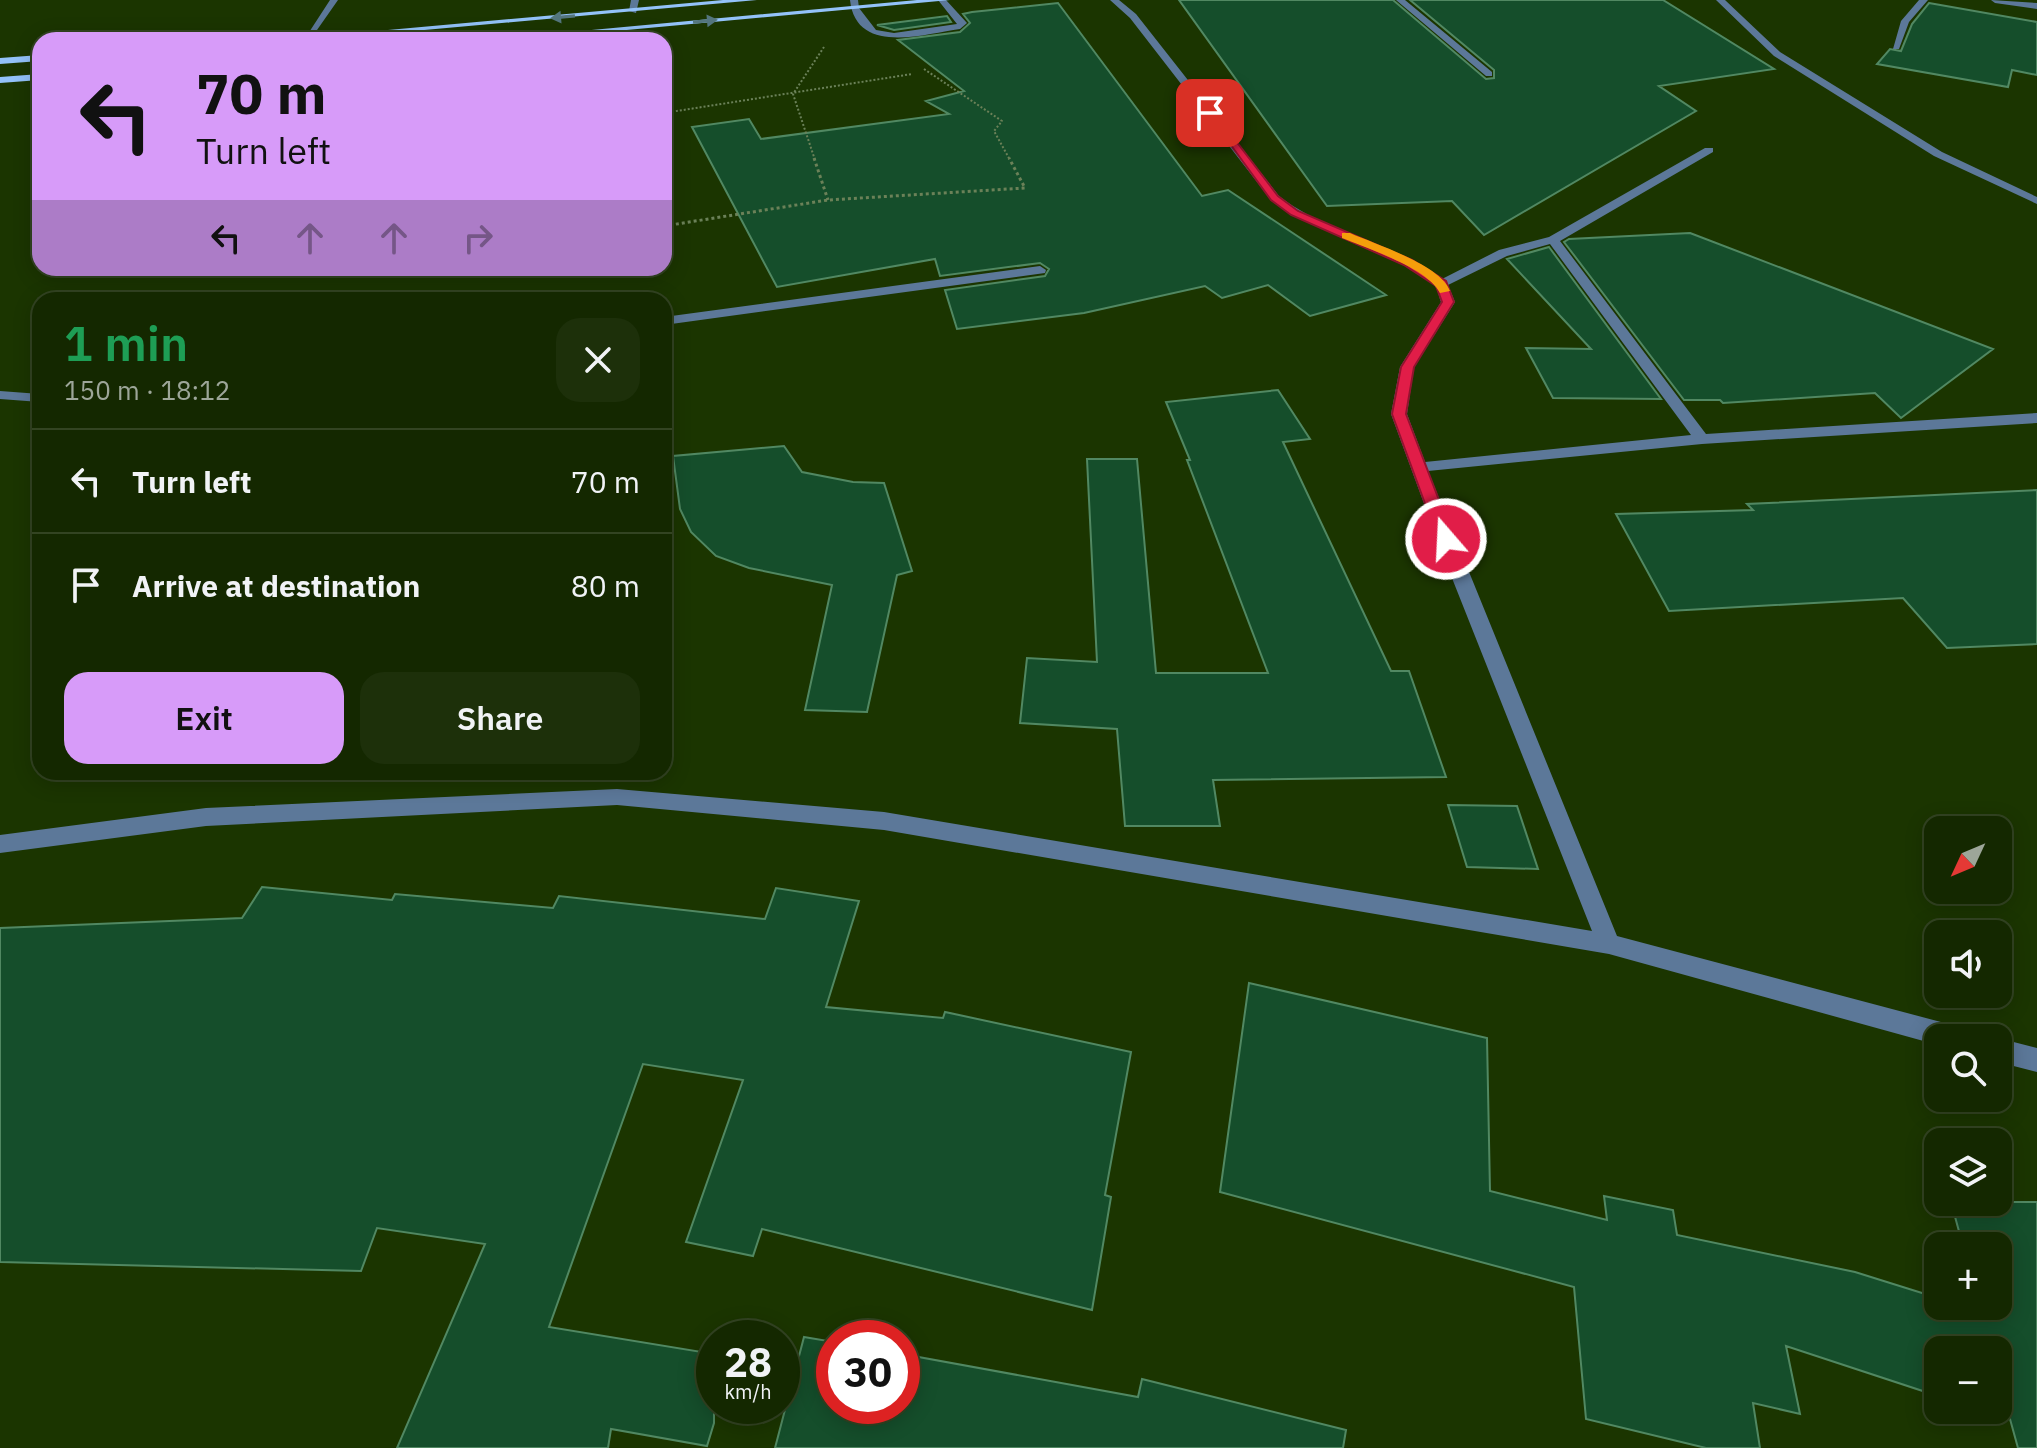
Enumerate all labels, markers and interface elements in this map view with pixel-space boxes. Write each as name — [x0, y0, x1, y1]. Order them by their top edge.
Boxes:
one-way arrow — [550, 10, 575, 23]
one-way arrow — [693, 14, 718, 27]
text: 70 m — [196, 57, 326, 129]
icon: left — [64, 64, 168, 168]
pin — [1176, 79, 1244, 147]
icon: arrive — [1188, 91, 1232, 135]
text: Turn left — [196, 127, 331, 174]
icon: left — [204, 216, 248, 260]
icon: ahead — [288, 216, 332, 260]
icon: ahead — [372, 216, 416, 260]
icon: right — [456, 216, 500, 260]
text: 1 min — [64, 312, 188, 374]
button: close — [556, 318, 640, 402]
text: 150 m · 18:12 — [64, 373, 230, 407]
icon: left — [64, 459, 108, 503]
text: Turn left — [132, 462, 251, 501]
text: 70 m — [571, 462, 640, 501]
position arrow — [1404, 497, 1488, 581]
icon: arrive — [64, 563, 108, 607]
text: Arrive at destination — [132, 566, 420, 605]
text: 80 m — [571, 566, 640, 605]
button: Exit — [64, 672, 344, 764]
button: Share — [360, 672, 640, 764]
north arrow — [1924, 816, 2012, 904]
map controls — [1924, 816, 2012, 1424]
button: sound — [1924, 920, 2012, 1008]
button: search — [1924, 1024, 2012, 1112]
button: layers — [1924, 1128, 2012, 1216]
button: + — [1924, 1232, 2012, 1320]
speed limit sign: 30 — [816, 1320, 920, 1424]
text: 28 — [724, 1336, 772, 1388]
button: − — [1924, 1336, 2012, 1424]
text: km/h — [724, 1378, 772, 1405]

